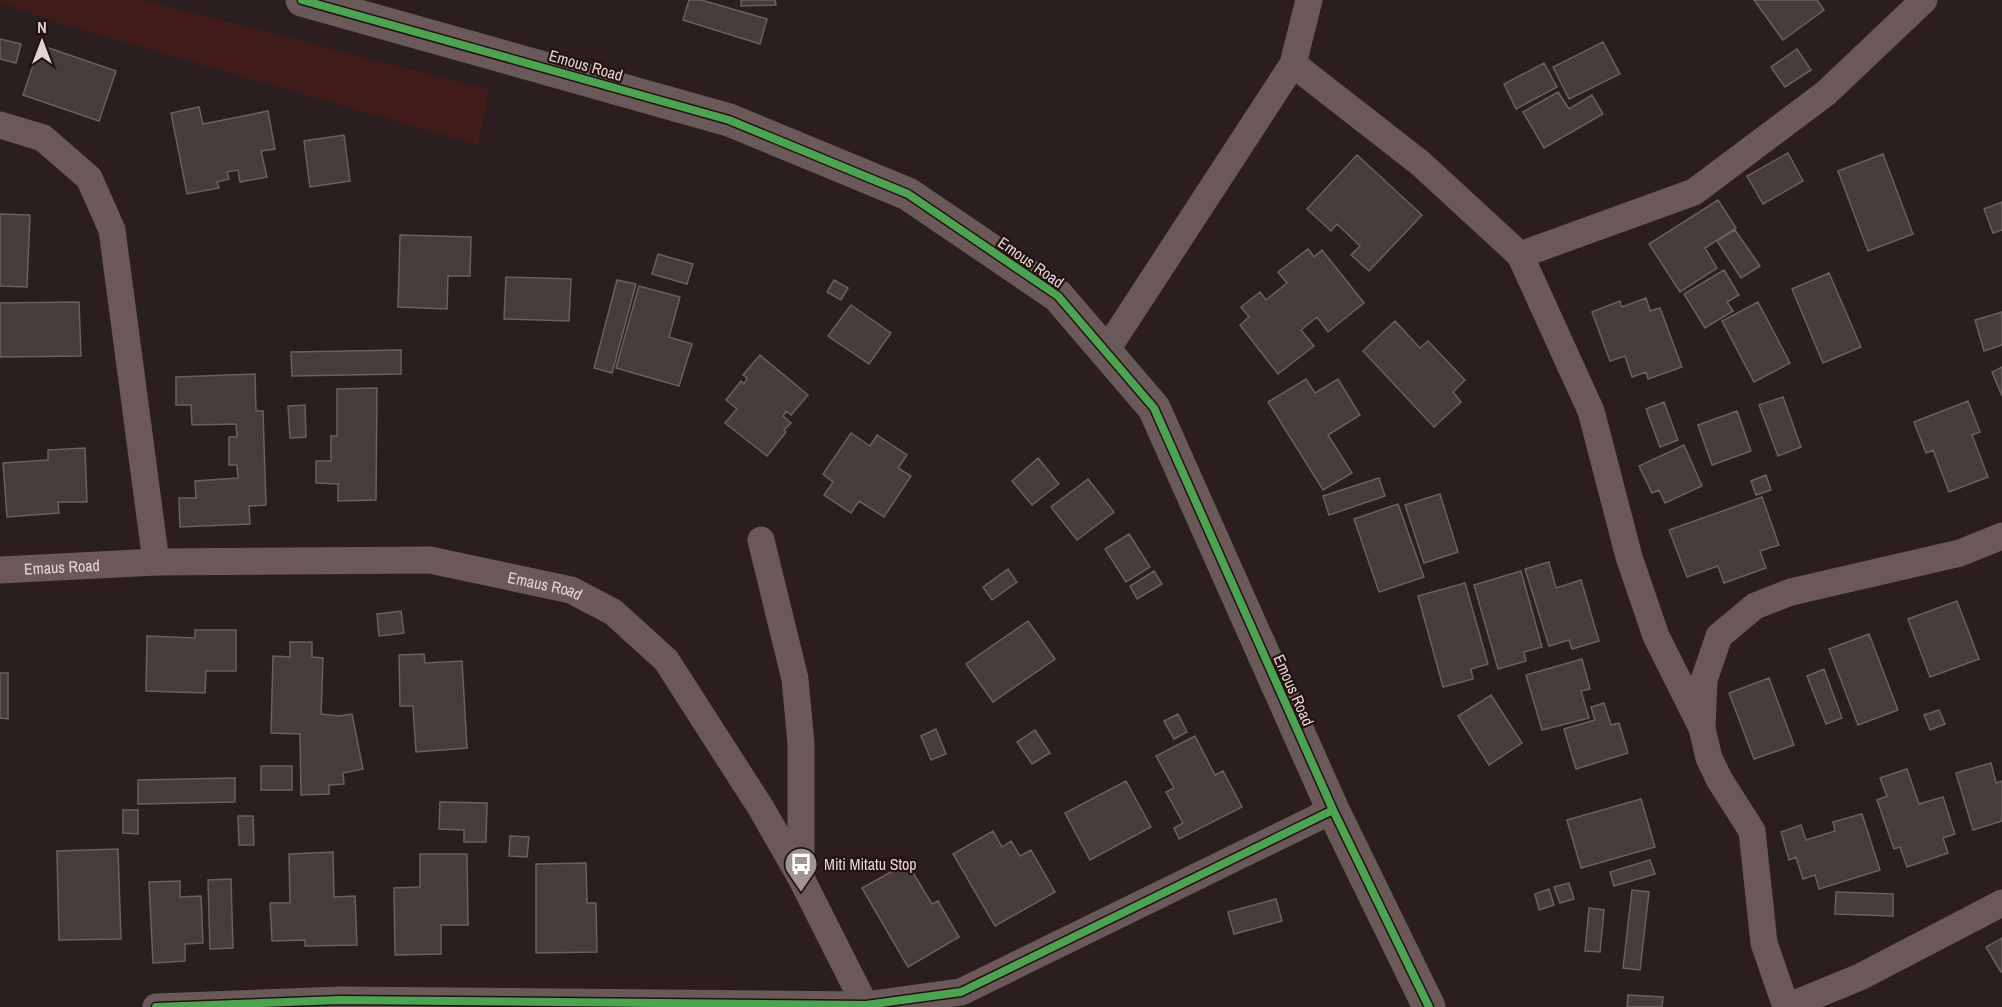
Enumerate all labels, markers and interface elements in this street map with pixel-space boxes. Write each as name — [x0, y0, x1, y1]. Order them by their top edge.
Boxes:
north arrow — [12, 12, 72, 72]
text: N — [37, 16, 47, 38]
street label: Emous Road — [547, 44, 625, 86]
street label: Emous Road — [994, 231, 1068, 293]
street label: Emaus Road — [23, 554, 100, 580]
street label: Emaus Road — [506, 566, 586, 605]
street label: Emous Road — [1269, 651, 1319, 729]
bus stop icon: Miti Mitatu Stop — [783, 846, 819, 893]
place label: Miti Mitatu Stop — [824, 853, 917, 875]

